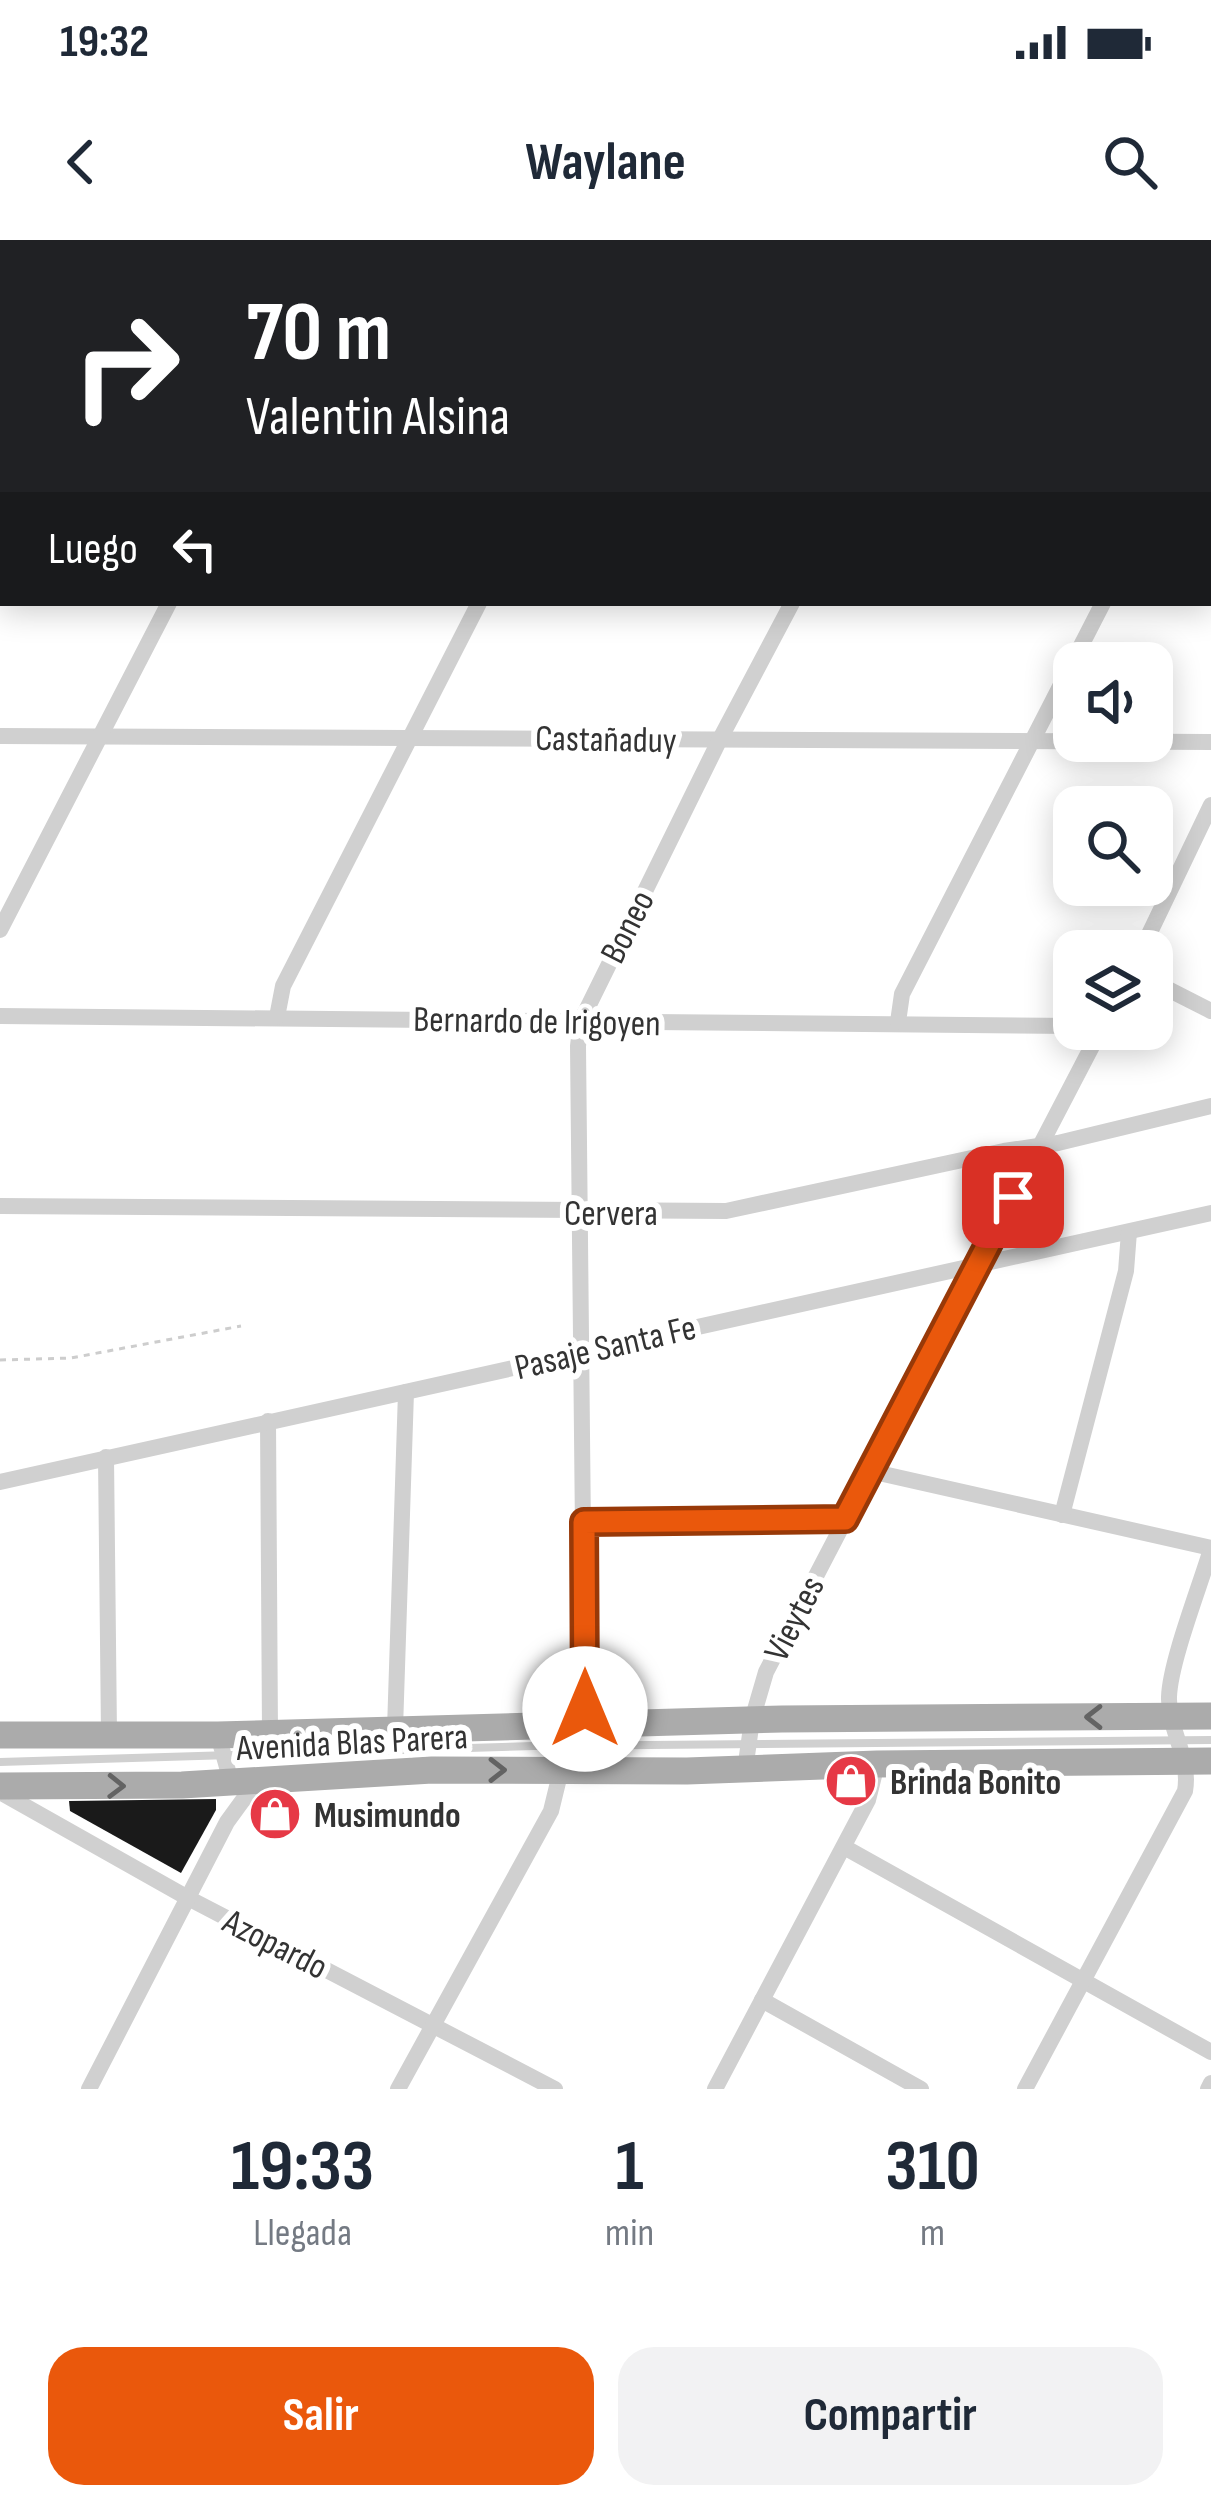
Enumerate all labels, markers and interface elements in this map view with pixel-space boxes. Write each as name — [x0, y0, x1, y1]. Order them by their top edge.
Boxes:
text: 19:32 — [60, 15, 149, 70]
icon: back — [48, 129, 114, 195]
icon: search — [1097, 129, 1163, 195]
text: Waylane — [525, 130, 686, 195]
text: 70 m — [246, 283, 391, 384]
icon: right — [48, 288, 204, 444]
text: Valentin Alsina — [246, 385, 510, 450]
icon: left — [162, 516, 228, 582]
text: Luego — [48, 522, 138, 577]
map controls — [1053, 642, 1173, 1050]
button: sound — [1053, 642, 1173, 762]
street label: Castañaduy — [535, 718, 677, 763]
button: search — [1053, 786, 1173, 906]
street label: Boneo — [592, 884, 665, 971]
button: layers — [1053, 930, 1173, 1050]
street label: Bernardo de Irigoyen — [413, 999, 661, 1046]
pin — [962, 1146, 1064, 1248]
icon: arrive — [980, 1164, 1046, 1230]
street label: Cervera — [564, 1193, 658, 1236]
street label: Pasaje Santa Fe — [511, 1307, 700, 1390]
street label: Vieytes — [756, 1570, 835, 1669]
position arrow — [522, 1646, 648, 1772]
one-way arrow — [1084, 1703, 1103, 1729]
street label: Avenida Blas Parera — [234, 1716, 469, 1771]
shop icon: Brinda Bonito — [823, 1753, 879, 1809]
one-way arrow — [489, 1757, 507, 1783]
place label: Brinda Bonito — [890, 1762, 1061, 1805]
one-way arrow — [107, 1772, 126, 1798]
shop icon: Musimundo — [247, 1786, 303, 1842]
place label: Musimundo — [314, 1795, 461, 1838]
street label: Azopardo — [215, 1900, 334, 1990]
text: 19:33 — [231, 2124, 374, 2211]
text: 1 — [615, 2124, 644, 2211]
text: 310 — [885, 2124, 980, 2211]
text: Llegada — [253, 2210, 352, 2257]
text: min — [605, 2210, 654, 2257]
text: m — [920, 2210, 945, 2257]
button: Salir — [48, 2347, 594, 2485]
button: Compartir — [618, 2347, 1163, 2485]

